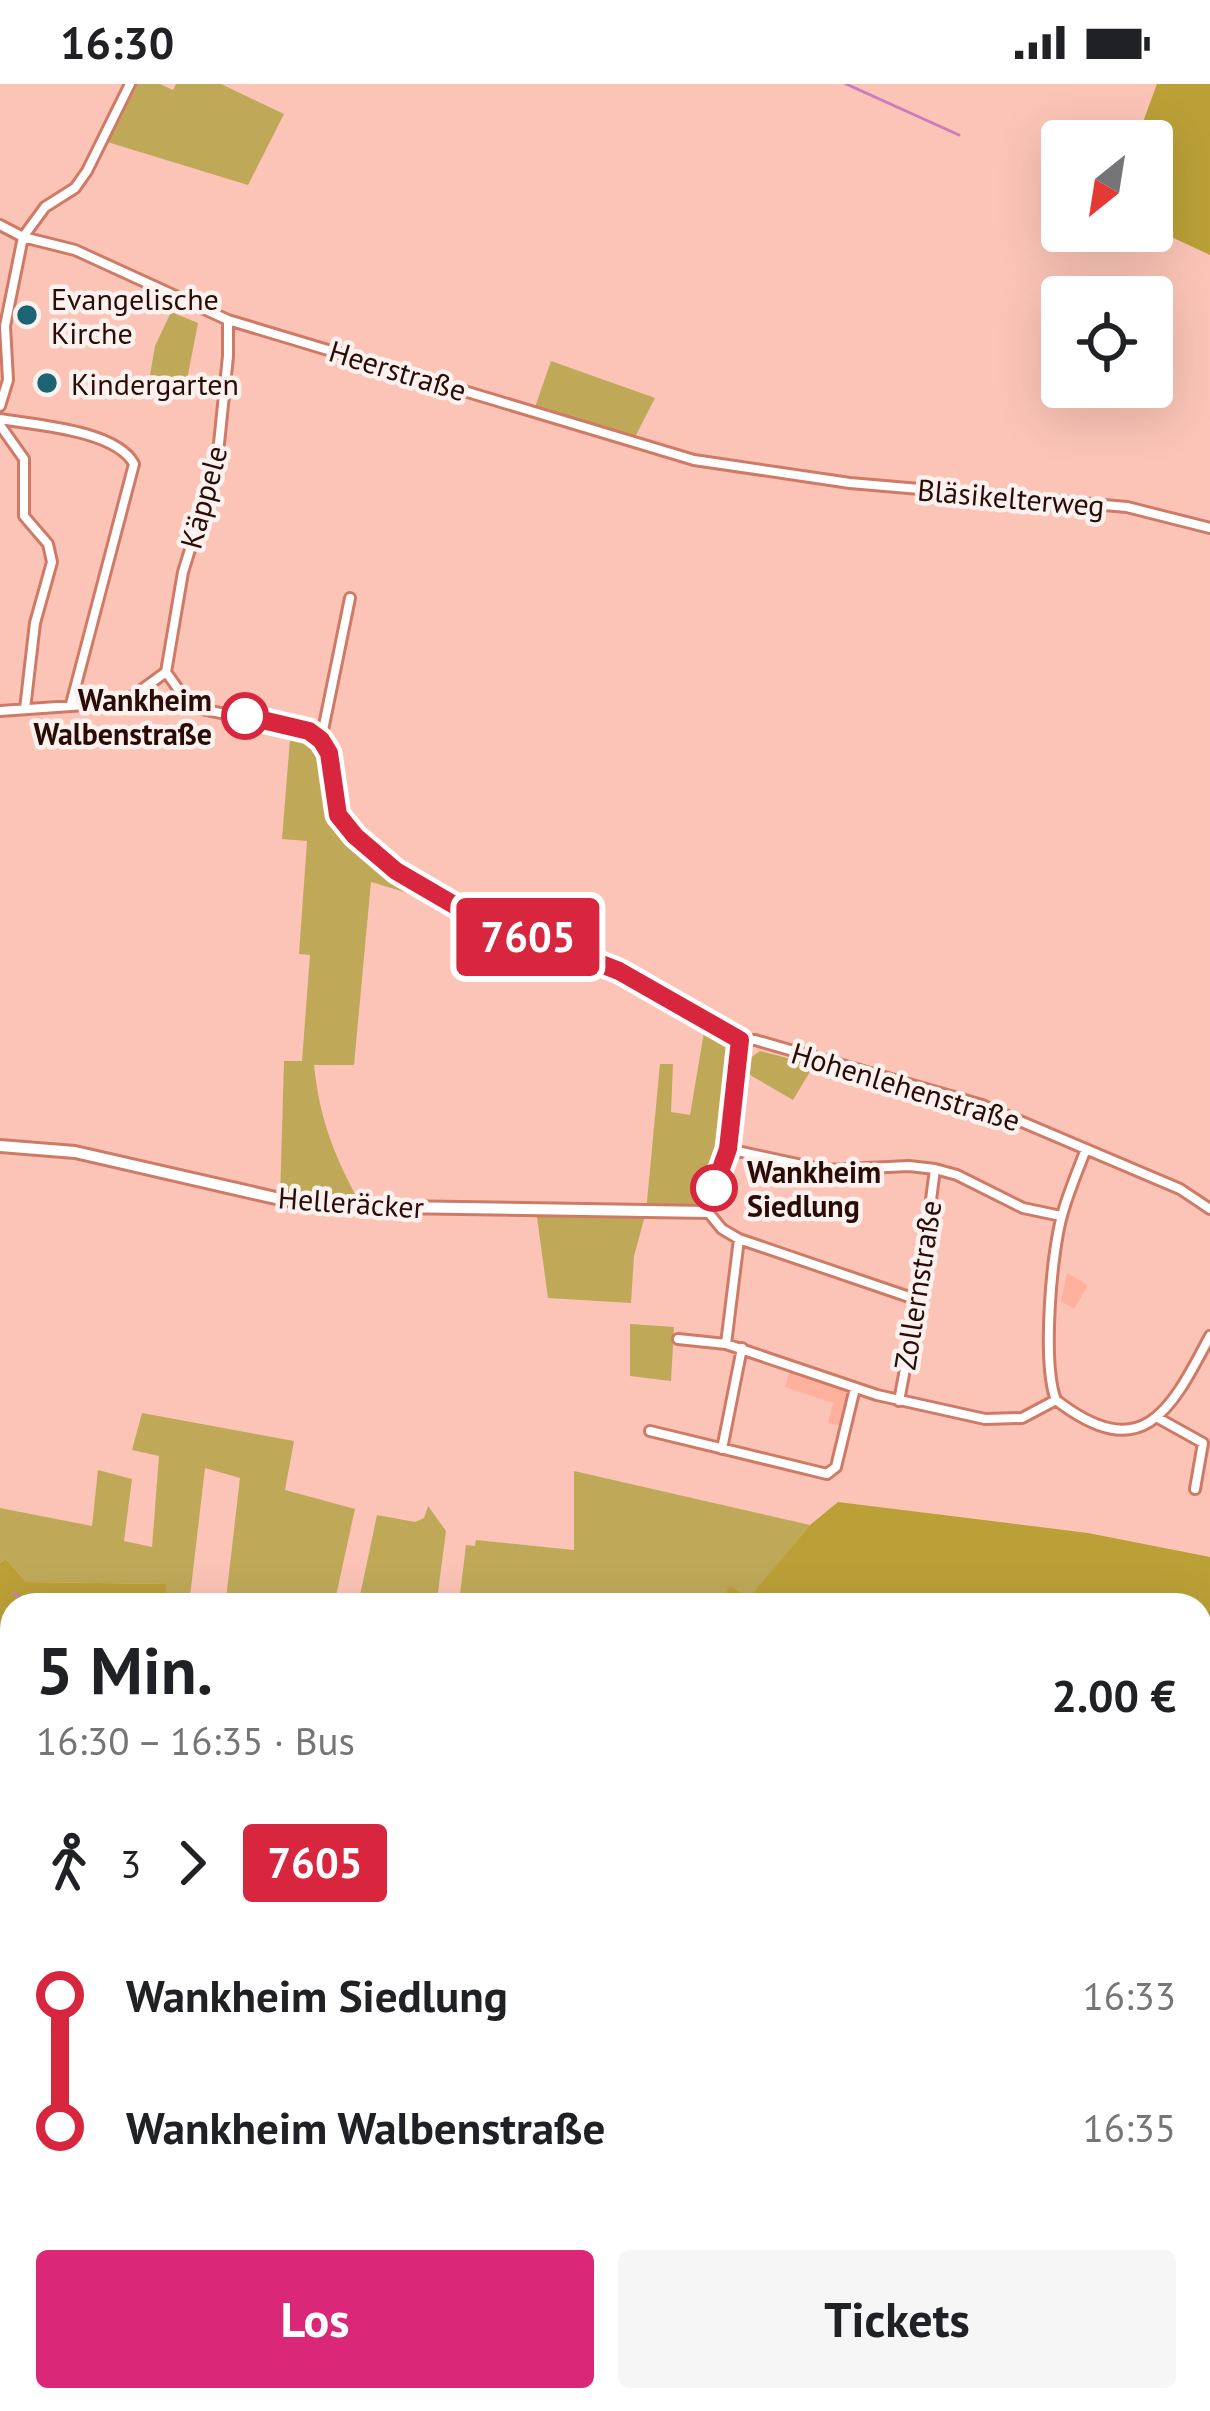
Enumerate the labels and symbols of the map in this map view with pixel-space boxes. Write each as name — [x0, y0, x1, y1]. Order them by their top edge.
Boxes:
north arrow — [1041, 120, 1173, 252]
place label: Evangelische Kirche — [51, 279, 219, 352]
marker: Evangelische Kirche — [14, 302, 40, 328]
street label: Heerstraße — [325, 331, 471, 409]
place label: Kindergarten — [71, 364, 239, 403]
marker: Kindergarten — [34, 370, 60, 396]
street label: Käppele — [171, 441, 235, 553]
street label: Bläsikelterweg — [916, 469, 1106, 525]
place label: Wankheim Walbenstraße — [34, 680, 212, 753]
marker: Wankheim Walbenstraße — [223, 694, 267, 738]
line badge: 7605 — [444, 898, 612, 976]
street label: Hohenlehenstraße — [787, 1033, 1025, 1139]
place label: Wankheim Siedlung — [747, 1152, 881, 1225]
marker: Wankheim Siedlung — [692, 1166, 736, 1210]
street label: Helleräcker — [277, 1177, 425, 1227]
street label: Zollernstraße — [884, 1197, 950, 1373]

